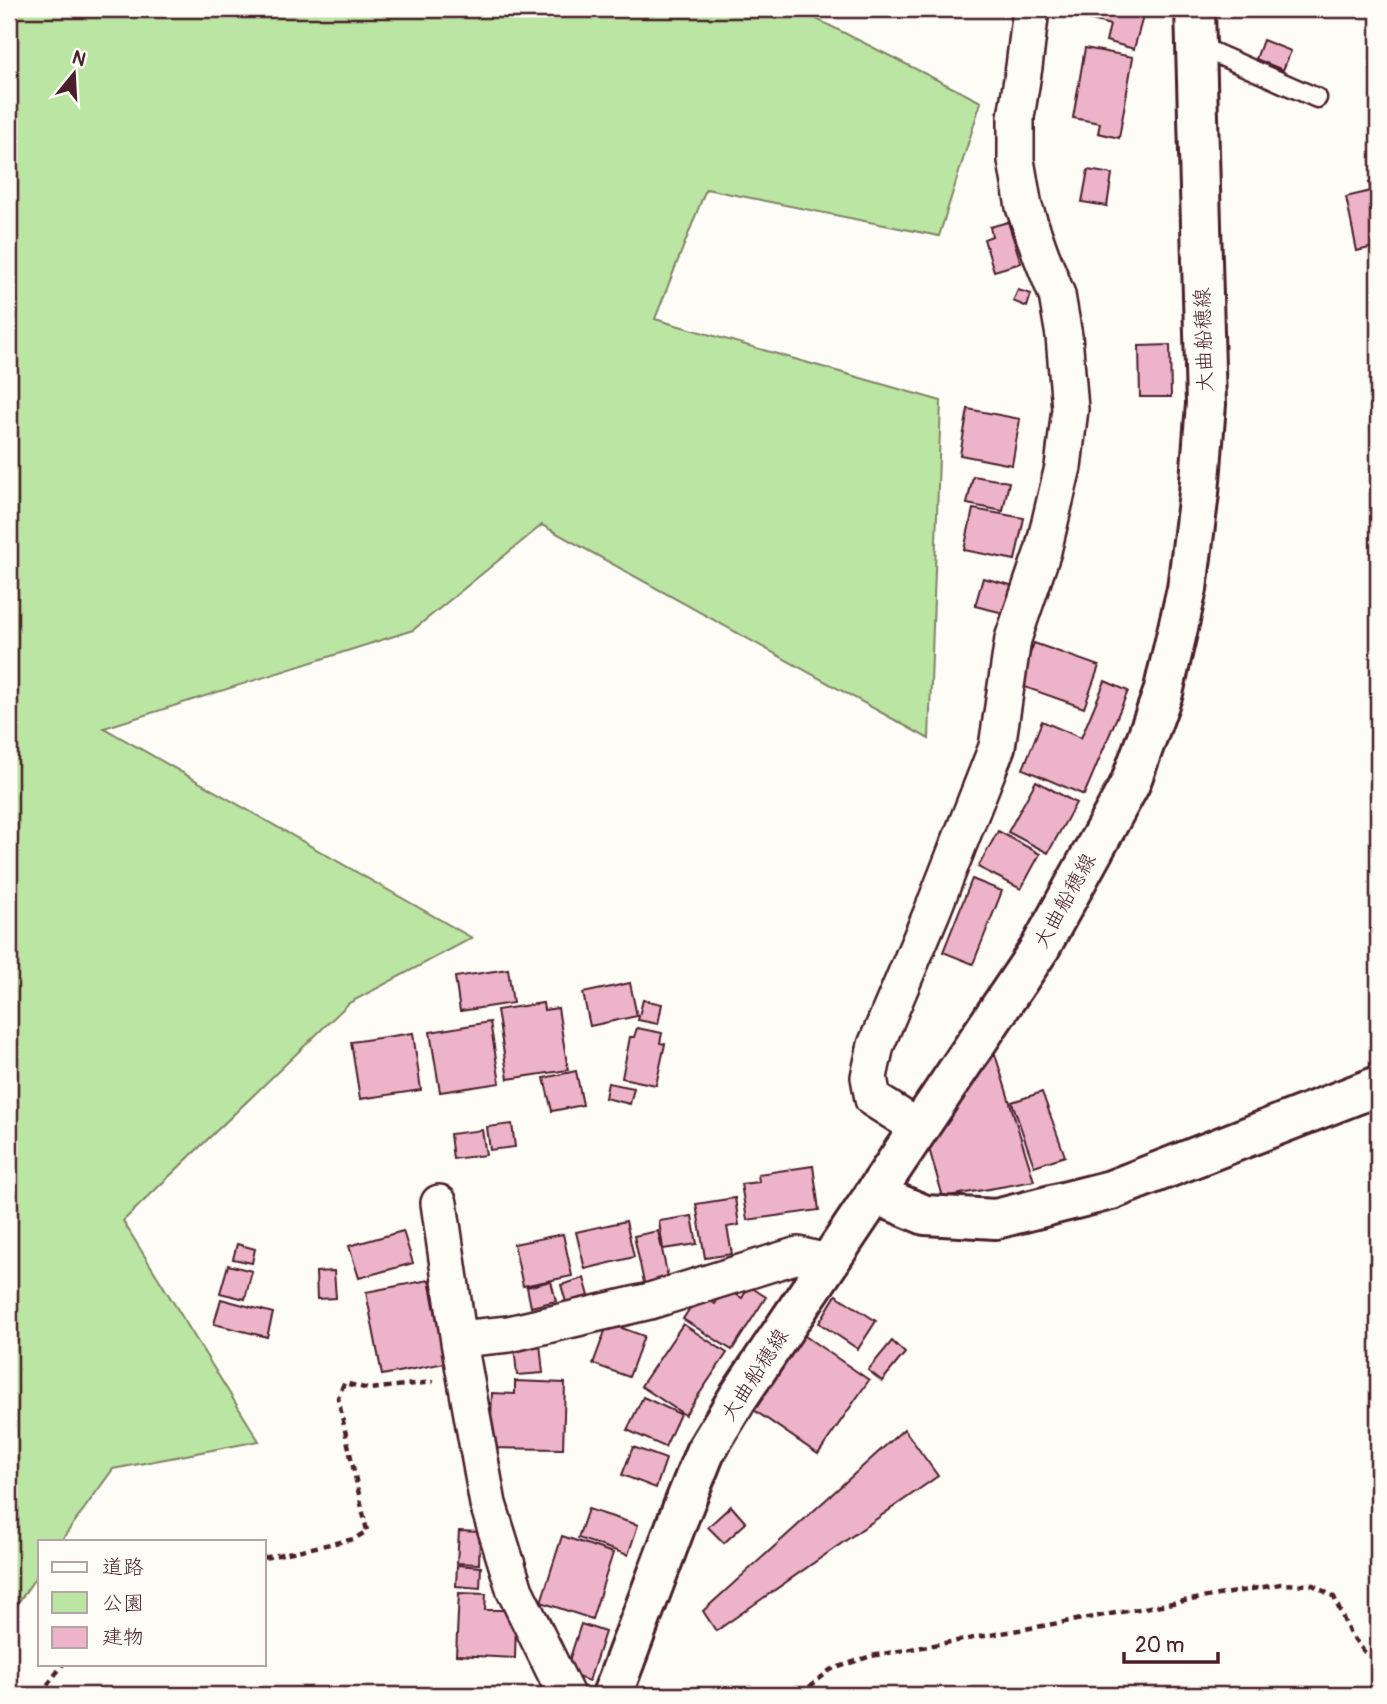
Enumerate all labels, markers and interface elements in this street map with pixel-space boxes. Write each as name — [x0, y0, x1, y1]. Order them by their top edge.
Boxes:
north arrow — [38, 38, 108, 108]
text: N — [69, 45, 89, 72]
street label: 大曲船穂線 — [1189, 287, 1219, 393]
street label: 大曲船穂線 — [1028, 849, 1102, 953]
street label: 大曲船穂線 — [715, 1324, 795, 1426]
legend — [38, 1540, 266, 1666]
text: 道路 — [102, 1554, 144, 1581]
text: 公園 — [102, 1590, 144, 1617]
scale bar — [1124, 1620, 1219, 1664]
text: 建物 — [102, 1624, 144, 1651]
text: 20 m — [1135, 1632, 1184, 1659]

